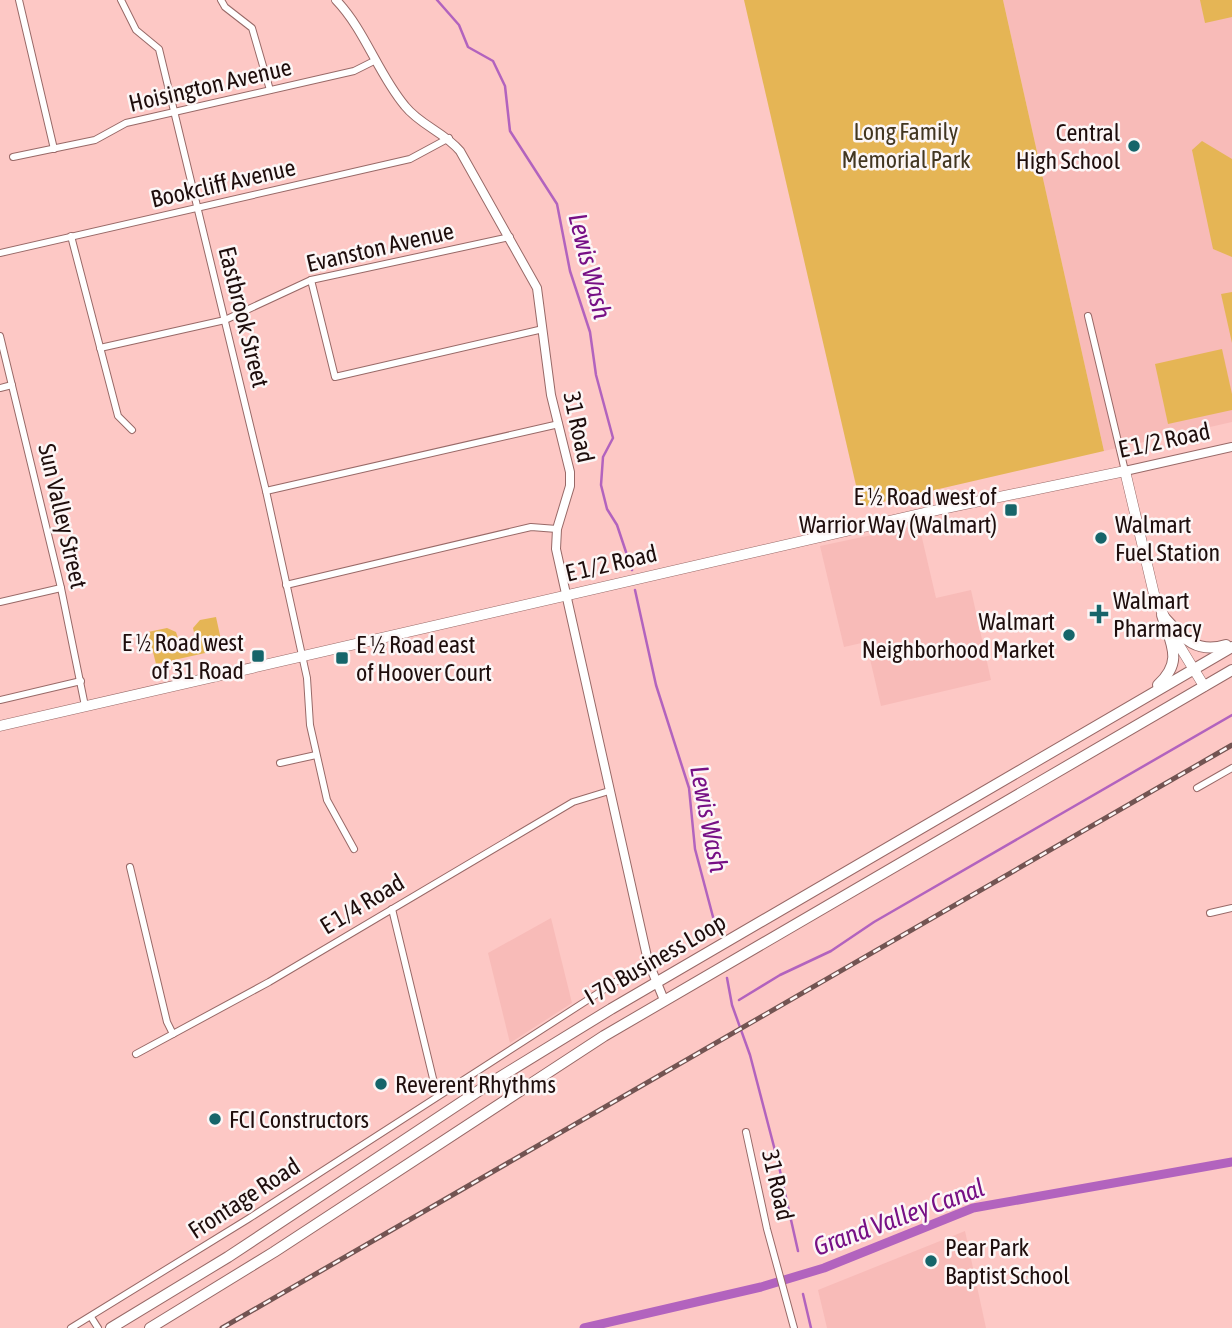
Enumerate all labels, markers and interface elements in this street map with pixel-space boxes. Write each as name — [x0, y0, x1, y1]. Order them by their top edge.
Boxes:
street label: Hoisington Avenue — [126, 53, 294, 117]
park label: Long Family Memorial Park — [841, 118, 971, 173]
place label: Central High School — [1016, 119, 1121, 174]
marker: Central High School — [1126, 138, 1142, 154]
street label: Bookcliff Avenue — [148, 153, 298, 213]
water label: Lewis Wash — [562, 210, 618, 322]
street label: Evanston Avenue — [304, 217, 456, 277]
street label: Eastbrook Street — [213, 244, 275, 390]
street label: 31 Road — [558, 389, 600, 465]
street label: E 1/2 Road — [1116, 417, 1212, 463]
street label: Sun Valley Street — [33, 441, 93, 591]
place label: E ½ Road west of Warrior Way (Walmart) — [799, 483, 997, 538]
marker: E ½ Road west of Warrior Way (Walmart) — [1003, 502, 1019, 518]
place label: Walmart Fuel Station — [1115, 511, 1220, 566]
marker: Walmart Fuel Station — [1093, 530, 1109, 546]
street label: E 1/2 Road — [563, 539, 659, 587]
place label: Walmart Pharmacy — [1113, 587, 1202, 642]
marker: Walmart Pharmacy — [1091, 606, 1107, 622]
place label: Walmart Neighborhood Market — [862, 608, 1055, 663]
marker: Walmart Neighborhood Market — [1061, 627, 1077, 643]
place label: E ½ Road west of 31 Road — [122, 629, 244, 684]
place label: E ½ Road east of Hoover Court — [356, 631, 492, 686]
marker: E ½ Road west of 31 Road — [250, 648, 266, 664]
marker: E ½ Road east of Hoover Court — [334, 650, 350, 666]
water label: Lewis Wash — [684, 763, 734, 875]
street label: E 1/4 Road — [315, 868, 409, 940]
street label: I 70 Business Loop — [580, 908, 730, 1010]
place label: Reverent Rhythms — [395, 1071, 556, 1098]
marker: Reverent Rhythms — [373, 1076, 389, 1092]
place label: FCI Constructors — [229, 1106, 369, 1133]
marker: FCI Constructors — [207, 1111, 223, 1127]
street label: 31 Road — [757, 1147, 799, 1223]
street label: Frontage Road — [183, 1152, 305, 1244]
water label: Grand Valley Canal — [809, 1172, 989, 1262]
place label: Pear Park Baptist School — [945, 1234, 1070, 1289]
marker: Pear Park Baptist School — [923, 1253, 939, 1269]

